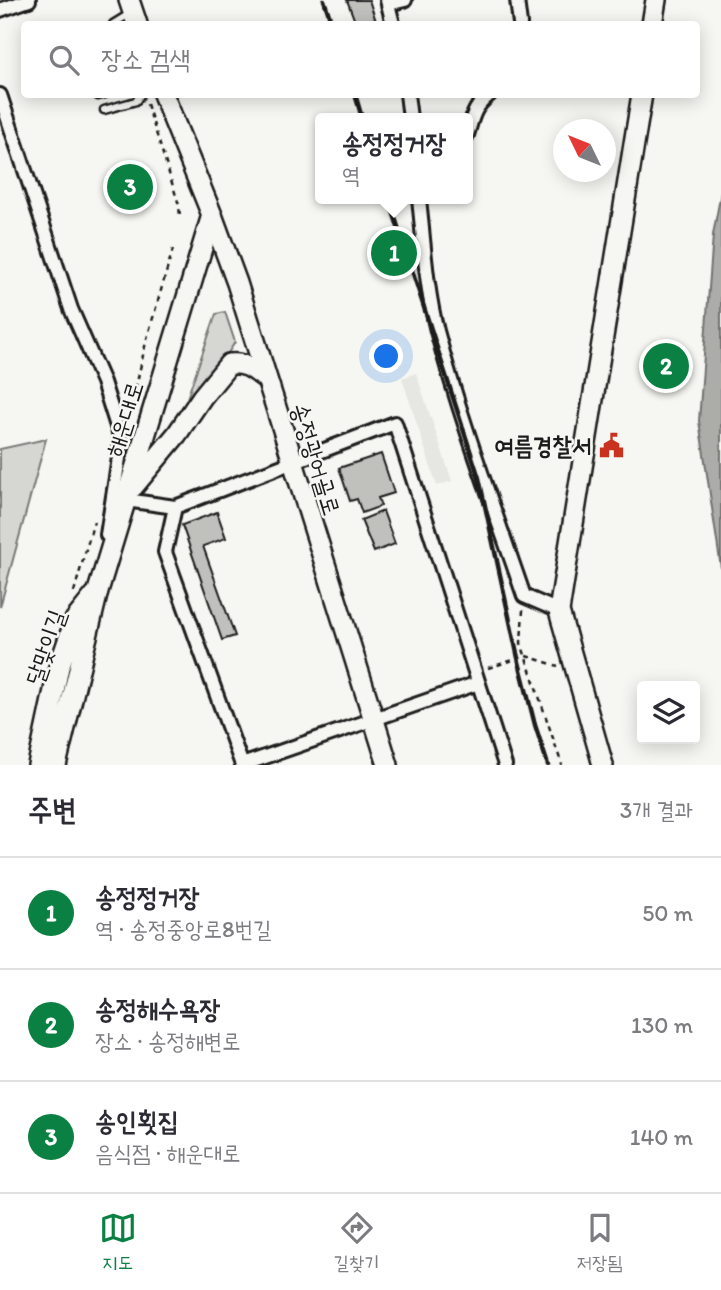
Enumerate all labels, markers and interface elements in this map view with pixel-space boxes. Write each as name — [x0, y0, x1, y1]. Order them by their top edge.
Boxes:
search box — [21, 21, 700, 98]
icon: search — [45, 41, 83, 79]
text: 장소 검색 — [101, 43, 191, 75]
popup — [315, 113, 473, 204]
north arrow — [553, 119, 616, 182]
text: 송정정거장 — [342, 127, 446, 159]
pin: 3 — [107, 161, 153, 213]
text: 역 — [342, 161, 360, 189]
pin: 1 — [371, 227, 417, 279]
your location — [369, 339, 403, 373]
pin: 2 — [643, 340, 689, 392]
street label: 해운대로 — [99, 378, 149, 460]
street label: 송정광어골로 — [285, 399, 347, 519]
place label: 여름경찰서 — [494, 431, 591, 460]
public building icon: 여름경찰서 — [597, 431, 625, 459]
street label: 달맞이길 — [19, 606, 71, 688]
map controls — [637, 681, 700, 744]
button: layers — [637, 681, 700, 744]
text: 주변 — [28, 791, 76, 828]
text: 3개 결과 — [620, 796, 693, 824]
text: 송정정거장 — [95, 881, 200, 913]
text: 1 — [46, 899, 56, 927]
text: 50 m — [642, 899, 693, 927]
text: 역 · 송정중앙로8번길 — [95, 915, 272, 943]
text: 송정해수욕장 — [95, 993, 221, 1025]
text: 2 — [45, 1011, 57, 1039]
text: 130 m — [631, 1011, 693, 1039]
text: 장소 · 송정해변로 — [95, 1027, 240, 1055]
text: 송인횟집 — [95, 1105, 179, 1137]
text: 3 — [45, 1123, 57, 1151]
text: 140 m — [630, 1123, 693, 1151]
text: 음식점 · 해운대로 — [95, 1139, 240, 1167]
tab: 지도 — [99, 1209, 137, 1276]
tab: 길찾기 — [334, 1209, 379, 1276]
tab: 저장됨 — [577, 1209, 622, 1276]

